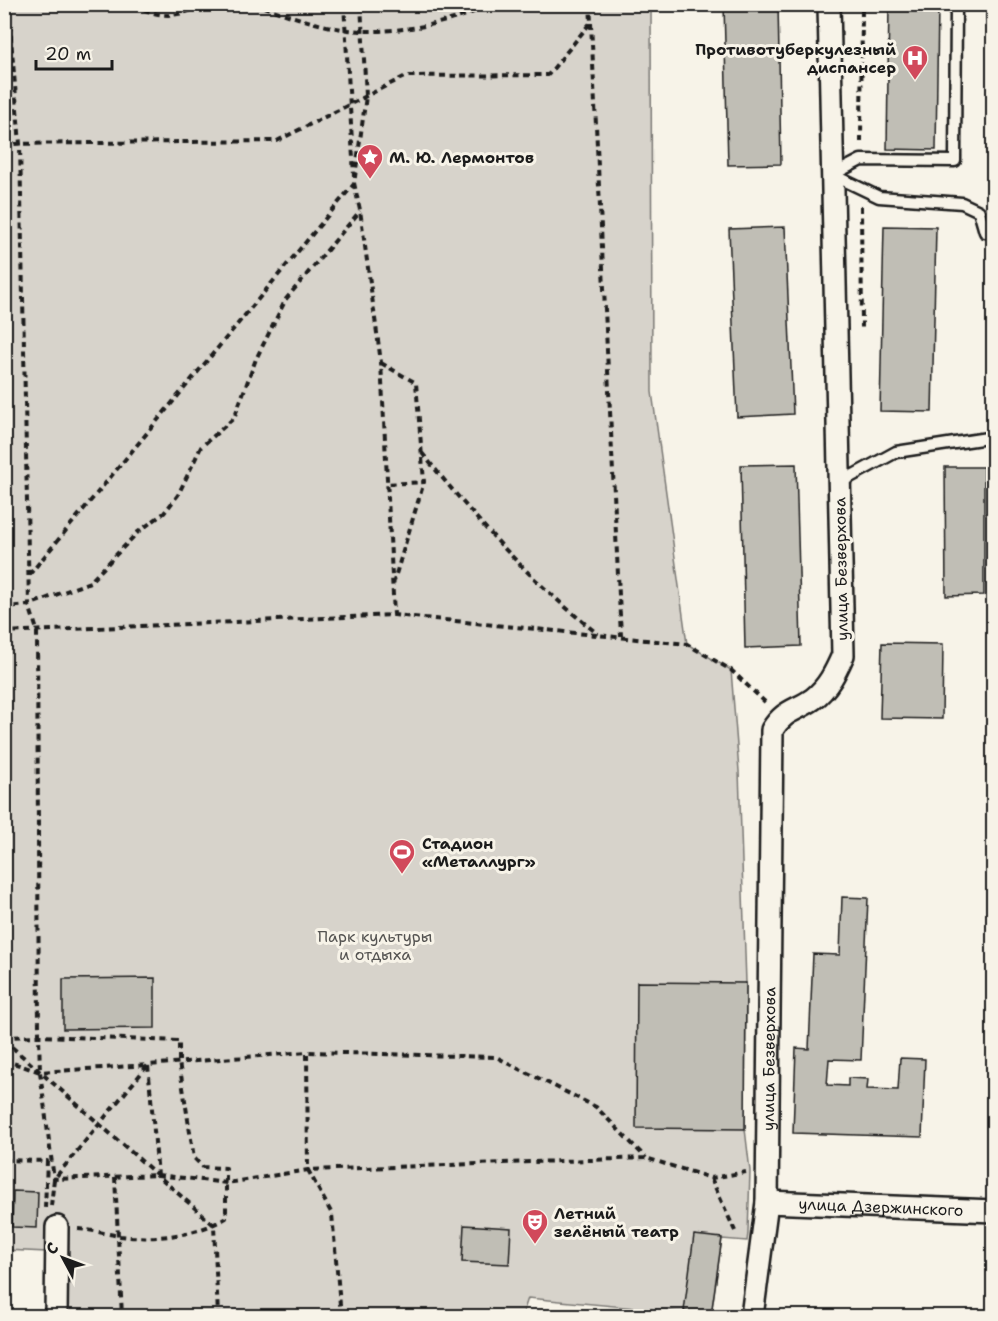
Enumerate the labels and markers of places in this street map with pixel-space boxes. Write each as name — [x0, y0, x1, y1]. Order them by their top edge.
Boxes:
place label: Противотуберкулезный диспансер — [695, 39, 896, 78]
hospital icon: Противотуберкулезный диспансер — [900, 43, 930, 81]
place icon: М. Ю. Лермонтов — [355, 142, 385, 180]
place label: М. Ю. Лермонтов — [389, 147, 534, 168]
place label: Стадион «Металлург» — [422, 833, 536, 872]
sports icon: Стадион «Металлург» — [387, 837, 417, 875]
place label: Летний зелёный театр — [554, 1203, 679, 1242]
theatre icon: Летний зелёный театр — [520, 1207, 550, 1245]

